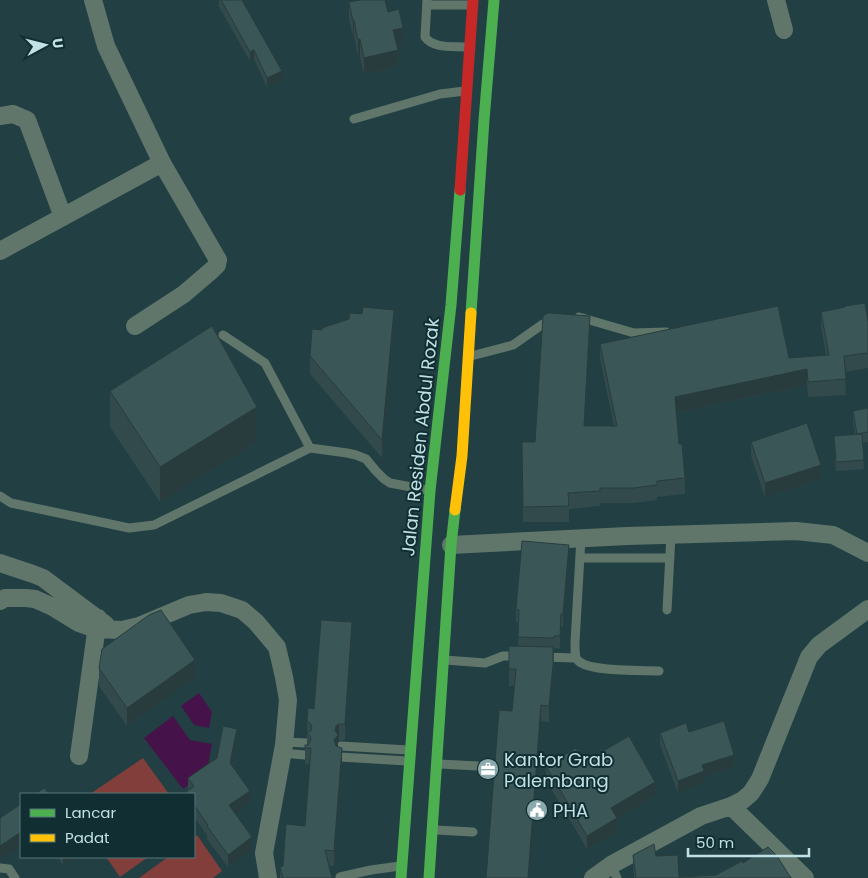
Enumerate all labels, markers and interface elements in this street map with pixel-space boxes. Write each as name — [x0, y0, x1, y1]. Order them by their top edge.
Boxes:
north arrow — [20, 20, 70, 70]
text: U — [47, 37, 68, 50]
street label: Jalan Residen Abdul Rozak — [395, 316, 445, 557]
place label: Kantor Grab Palembang — [504, 747, 613, 793]
office icon: Kantor Grab Palembang — [476, 757, 500, 781]
legend — [20, 793, 195, 858]
public building icon: PHA — [525, 798, 549, 822]
place label: PHA — [553, 798, 588, 823]
text: Lancar — [65, 802, 116, 823]
scale bar — [688, 826, 809, 858]
text: Padat — [65, 827, 110, 848]
text: 50 m — [696, 832, 734, 853]

